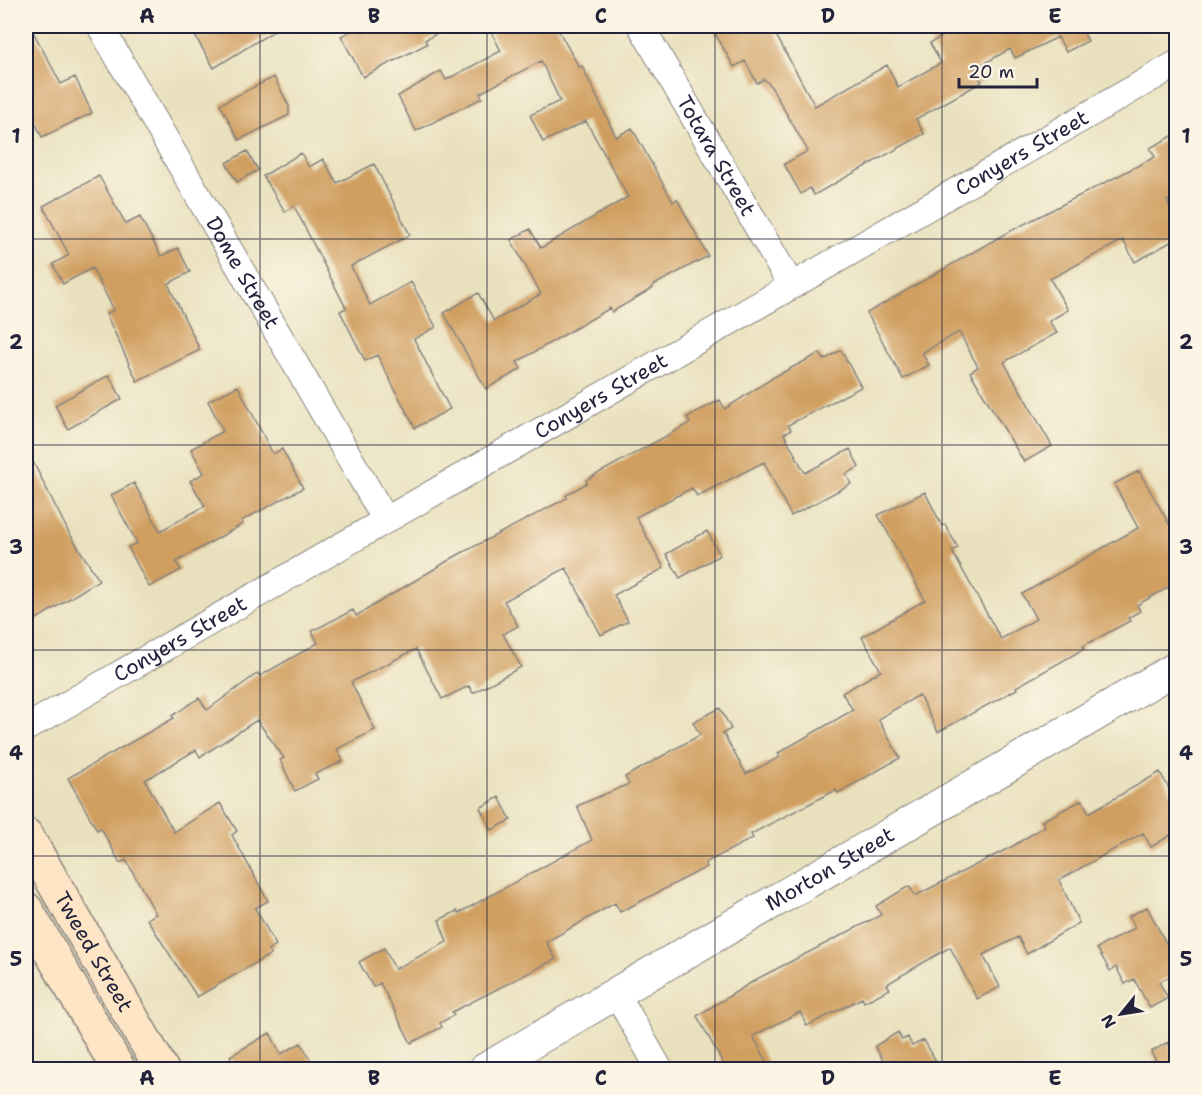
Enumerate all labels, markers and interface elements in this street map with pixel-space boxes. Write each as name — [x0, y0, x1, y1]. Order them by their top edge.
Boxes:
text: A — [139, 3, 155, 29]
text: B — [368, 3, 380, 29]
text: C — [595, 3, 607, 29]
text: D — [821, 3, 835, 29]
text: E — [1048, 3, 1062, 29]
scale bar — [959, 51, 1037, 89]
text: 20 m — [968, 60, 1014, 84]
street label: Totara Street — [670, 90, 762, 221]
street label: Conyers Street — [950, 103, 1094, 203]
text: 1 — [11, 123, 21, 149]
text: 1 — [1181, 123, 1191, 149]
street label: Dome Street — [199, 212, 286, 334]
text: 2 — [9, 329, 23, 355]
text: 2 — [1179, 329, 1193, 355]
street label: Conyers Street — [529, 346, 673, 446]
text: 3 — [9, 534, 23, 560]
text: 3 — [1179, 534, 1193, 560]
street label: Conyers Street — [108, 589, 252, 689]
text: 4 — [9, 740, 23, 766]
text: 4 — [1179, 740, 1193, 766]
street label: Morton Street — [760, 821, 900, 918]
street label: Tweed Street — [48, 887, 139, 1017]
text: 5 — [10, 946, 22, 972]
text: 5 — [1180, 946, 1192, 972]
north arrow — [1091, 984, 1151, 1044]
text: N — [1096, 1011, 1121, 1032]
text: A — [139, 1065, 155, 1091]
text: B — [368, 1065, 380, 1091]
text: C — [595, 1065, 607, 1091]
text: D — [821, 1065, 835, 1091]
text: E — [1048, 1065, 1062, 1091]

